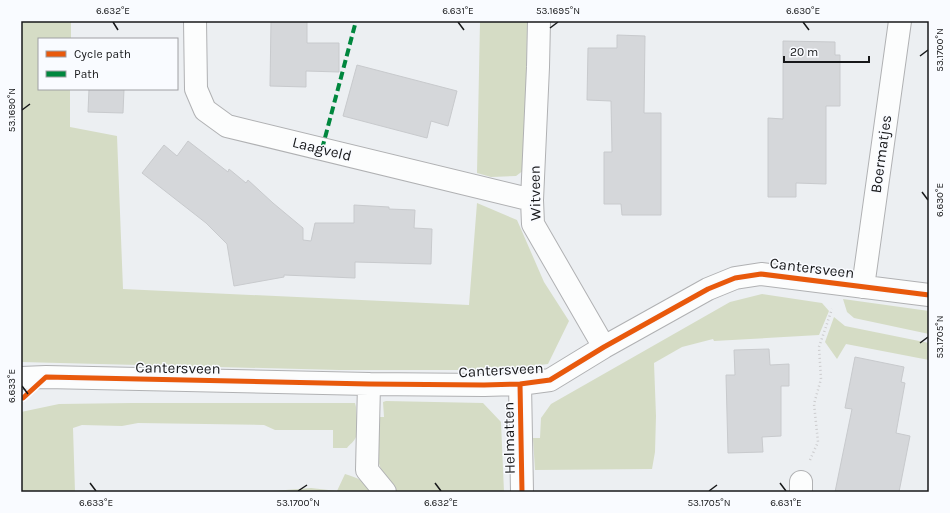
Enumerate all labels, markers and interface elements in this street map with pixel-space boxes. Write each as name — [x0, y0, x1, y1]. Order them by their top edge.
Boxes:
text: 6.632°E — [96, 5, 130, 17]
text: 6.631°E — [442, 5, 474, 17]
text: 53.1695°N — [536, 5, 580, 17]
text: 6.630°E — [786, 5, 820, 17]
text: 53.1700°N — [934, 28, 946, 72]
legend — [38, 38, 178, 90]
scale bar — [784, 38, 869, 64]
text: 20 m — [790, 45, 818, 59]
text: Cycle path — [74, 47, 131, 61]
text: Path — [74, 67, 99, 81]
text: 53.1690°N — [6, 88, 18, 132]
street label: Boermatjes — [867, 114, 895, 194]
street label: Laagveld — [291, 133, 353, 165]
street label: Witveen — [526, 165, 544, 221]
text: 6.630°E — [934, 183, 946, 217]
street label: Cantersveen — [769, 254, 855, 282]
text: 53.1705°N — [934, 315, 946, 359]
street label: Cantersveen — [135, 358, 221, 378]
street label: Cantersveen — [458, 359, 544, 381]
text: 6.633°E — [6, 369, 18, 403]
street label: Helmatten — [499, 402, 519, 474]
text: 6.633°E — [79, 497, 113, 509]
text: 53.1700°N — [276, 497, 320, 509]
text: 6.632°E — [424, 497, 458, 509]
text: 53.1705°N — [687, 497, 731, 509]
text: 6.631°E — [770, 497, 802, 509]

